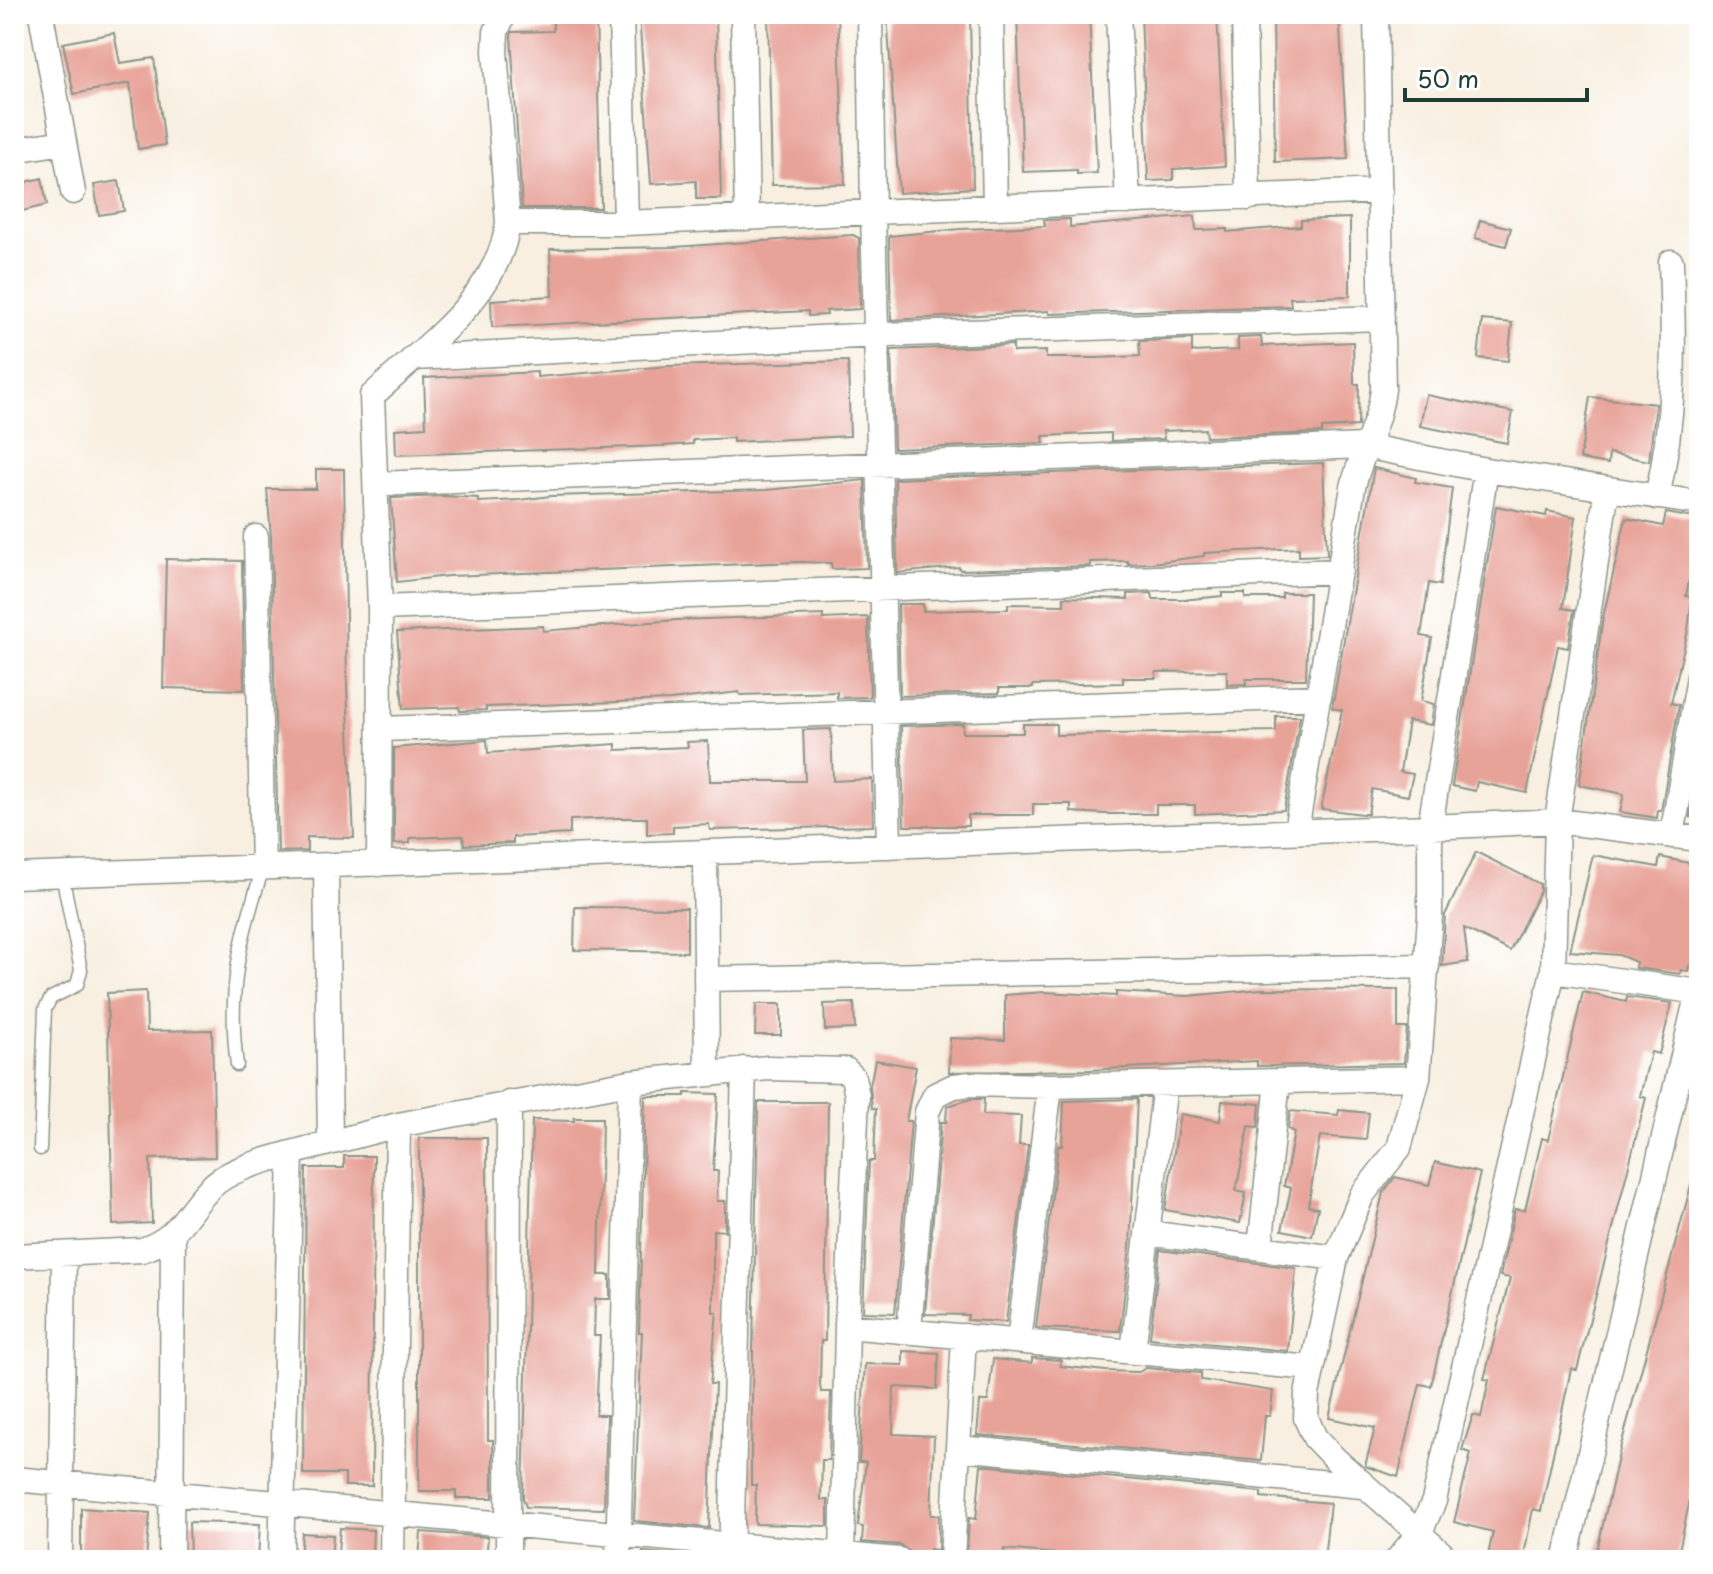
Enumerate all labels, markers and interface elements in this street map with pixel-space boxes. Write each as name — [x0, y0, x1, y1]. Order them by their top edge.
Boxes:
scale bar — [1405, 52, 1587, 102]
text: 50 m — [1417, 60, 1479, 96]

